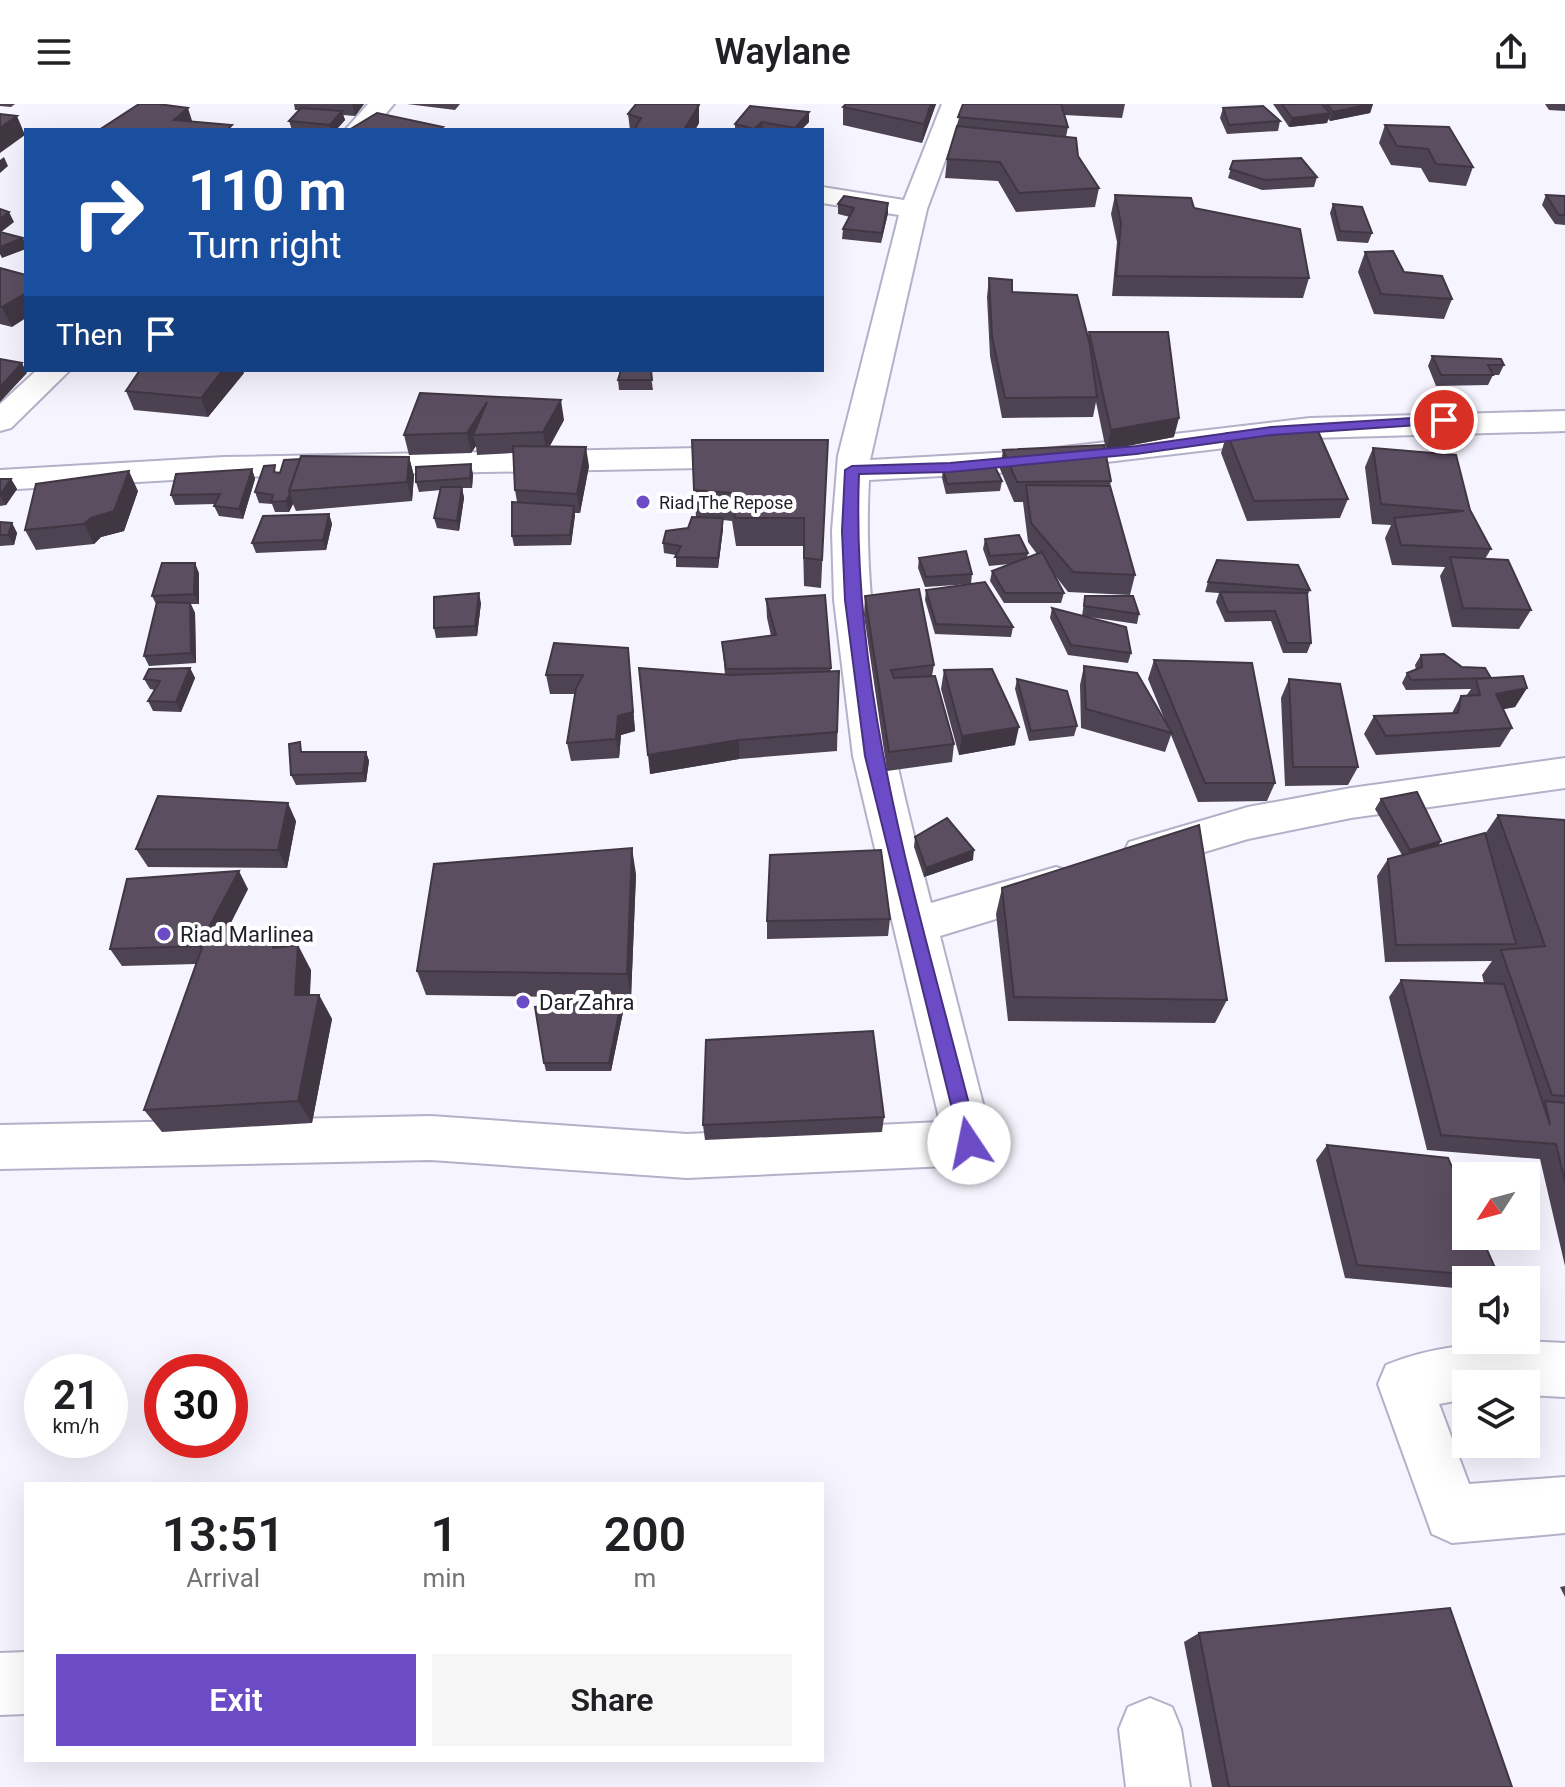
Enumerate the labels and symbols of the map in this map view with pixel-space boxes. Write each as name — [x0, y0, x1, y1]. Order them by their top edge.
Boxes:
pin — [1410, 386, 1478, 454]
place label: Riad The Repose — [659, 492, 793, 513]
marker: Riad The Repose — [634, 493, 652, 511]
place label: Riad Marlinea — [180, 922, 314, 947]
marker: Riad Marlinea — [155, 925, 173, 943]
place label: Dar Zahra — [539, 990, 635, 1015]
marker: Dar Zahra — [514, 993, 532, 1011]
position arrow — [927, 1101, 1011, 1185]
north arrow — [1452, 1162, 1540, 1250]
speed limit sign: 30 — [144, 1354, 248, 1458]

